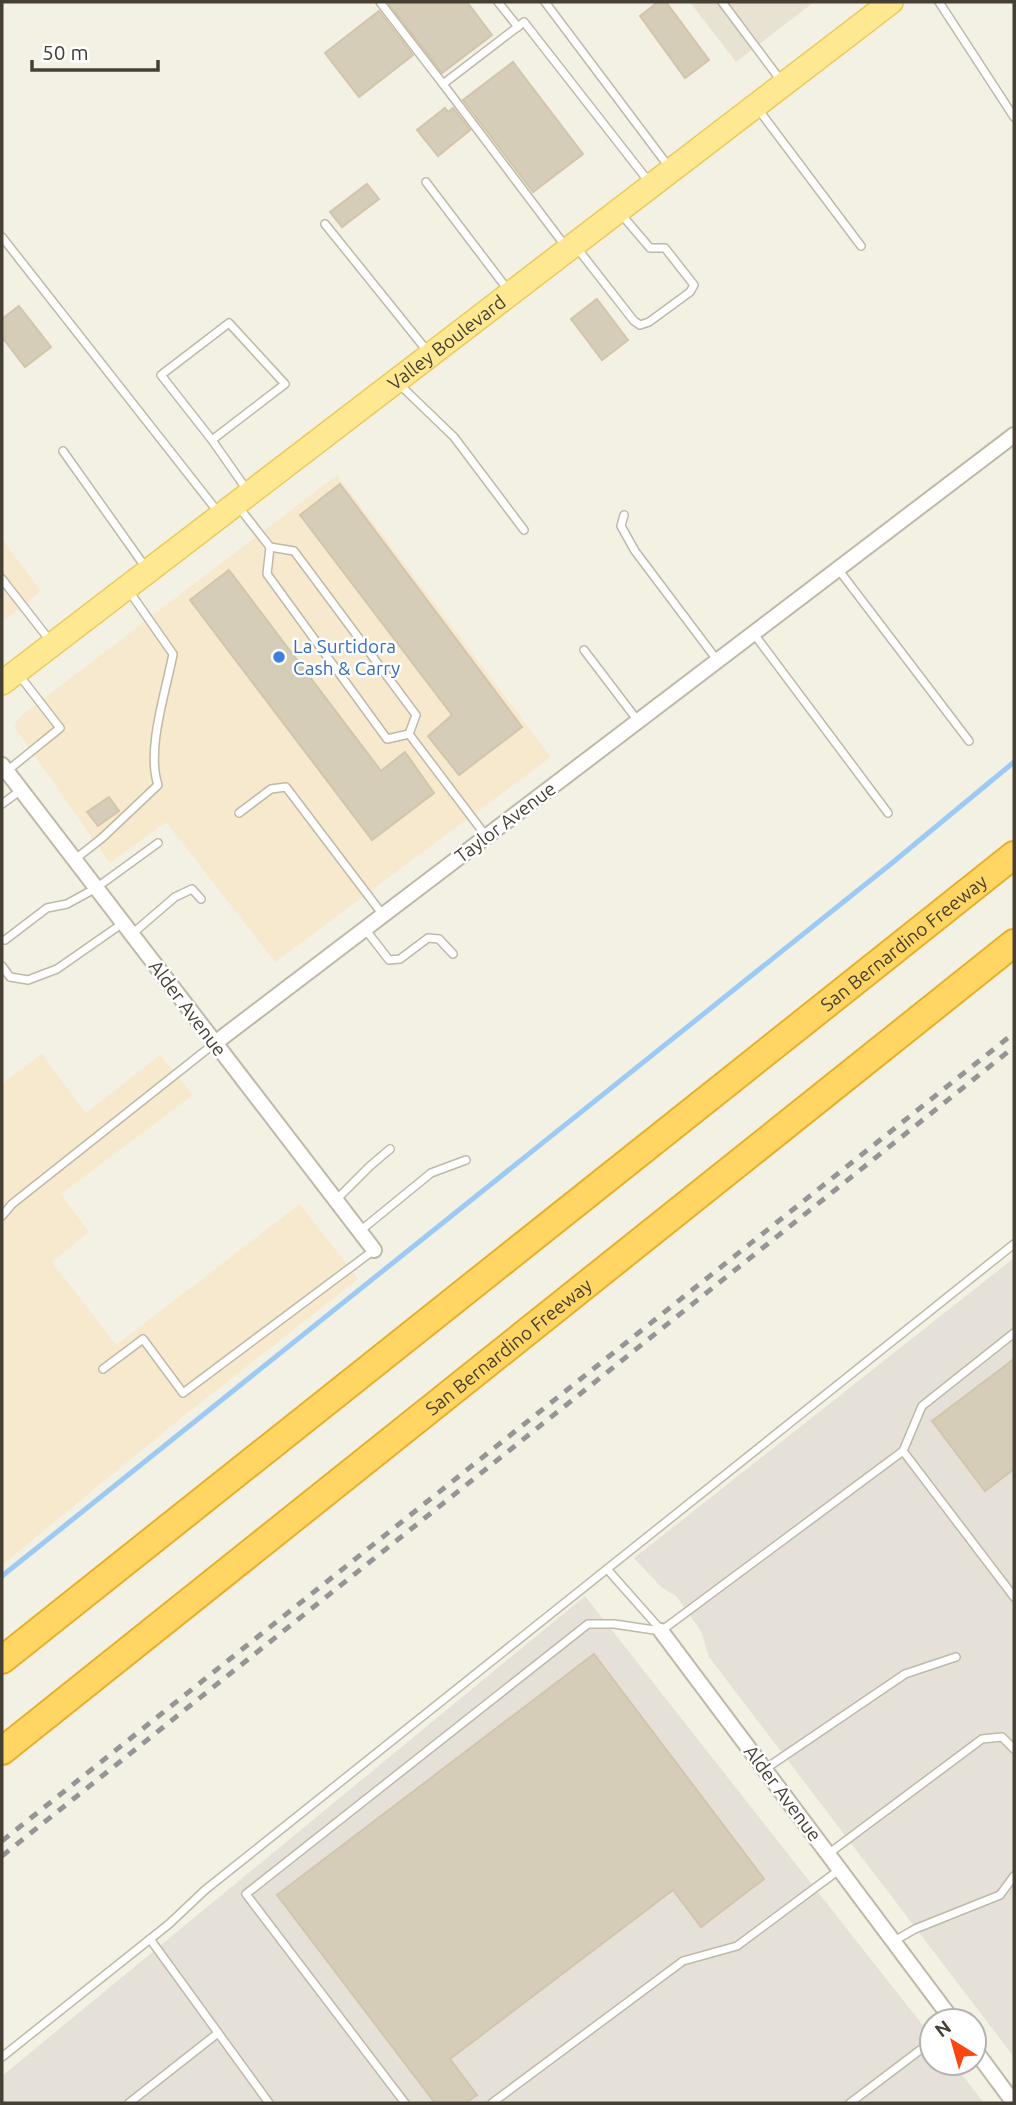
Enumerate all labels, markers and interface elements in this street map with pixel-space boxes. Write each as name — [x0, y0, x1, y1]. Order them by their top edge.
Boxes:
scale bar — [32, 28, 158, 72]
text: 50 m — [42, 40, 89, 64]
street label: Valley Boulevard — [383, 290, 510, 394]
place label: La Surtidora Cash & Carry — [293, 635, 400, 679]
marker: La Surtidora Cash & Carry — [271, 649, 287, 665]
street label: Taylor Avenue — [450, 777, 560, 867]
street label: San Bernardino Freeway — [816, 870, 991, 1016]
street label: Alder Avenue — [145, 956, 231, 1060]
street label: San Bernardino Freeway — [421, 1274, 596, 1420]
street label: Alder Avenue — [740, 1741, 826, 1845]
north arrow — [918, 2007, 988, 2077]
text: N — [930, 2015, 955, 2041]

